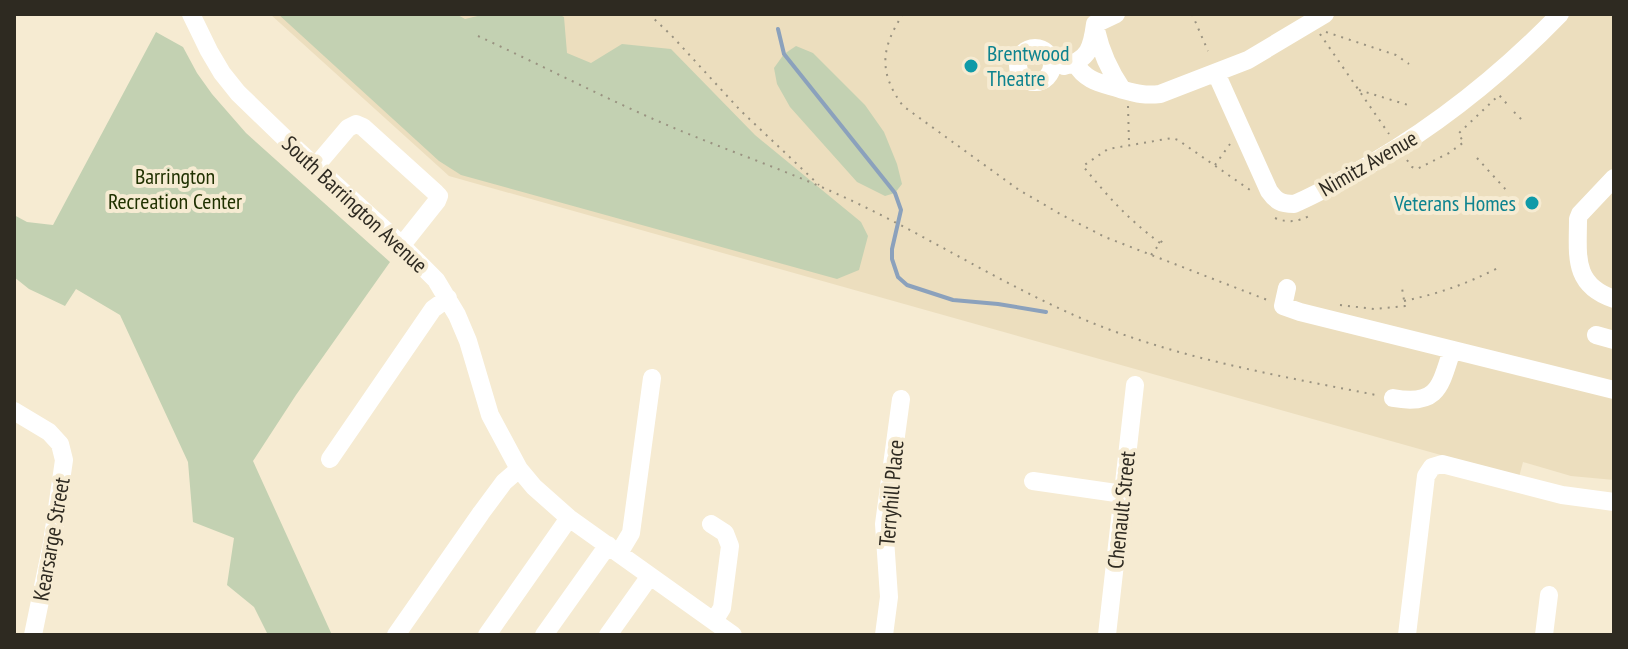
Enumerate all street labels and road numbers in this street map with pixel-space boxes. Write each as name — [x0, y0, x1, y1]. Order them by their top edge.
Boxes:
street label: Nimitz Avenue — [1314, 124, 1422, 202]
street label: South Barrington Avenue — [276, 129, 434, 279]
street label: Terryhill Place — [872, 439, 910, 547]
street label: Chenault Street — [1101, 450, 1141, 570]
street label: Kearsarge Street — [26, 475, 76, 603]

